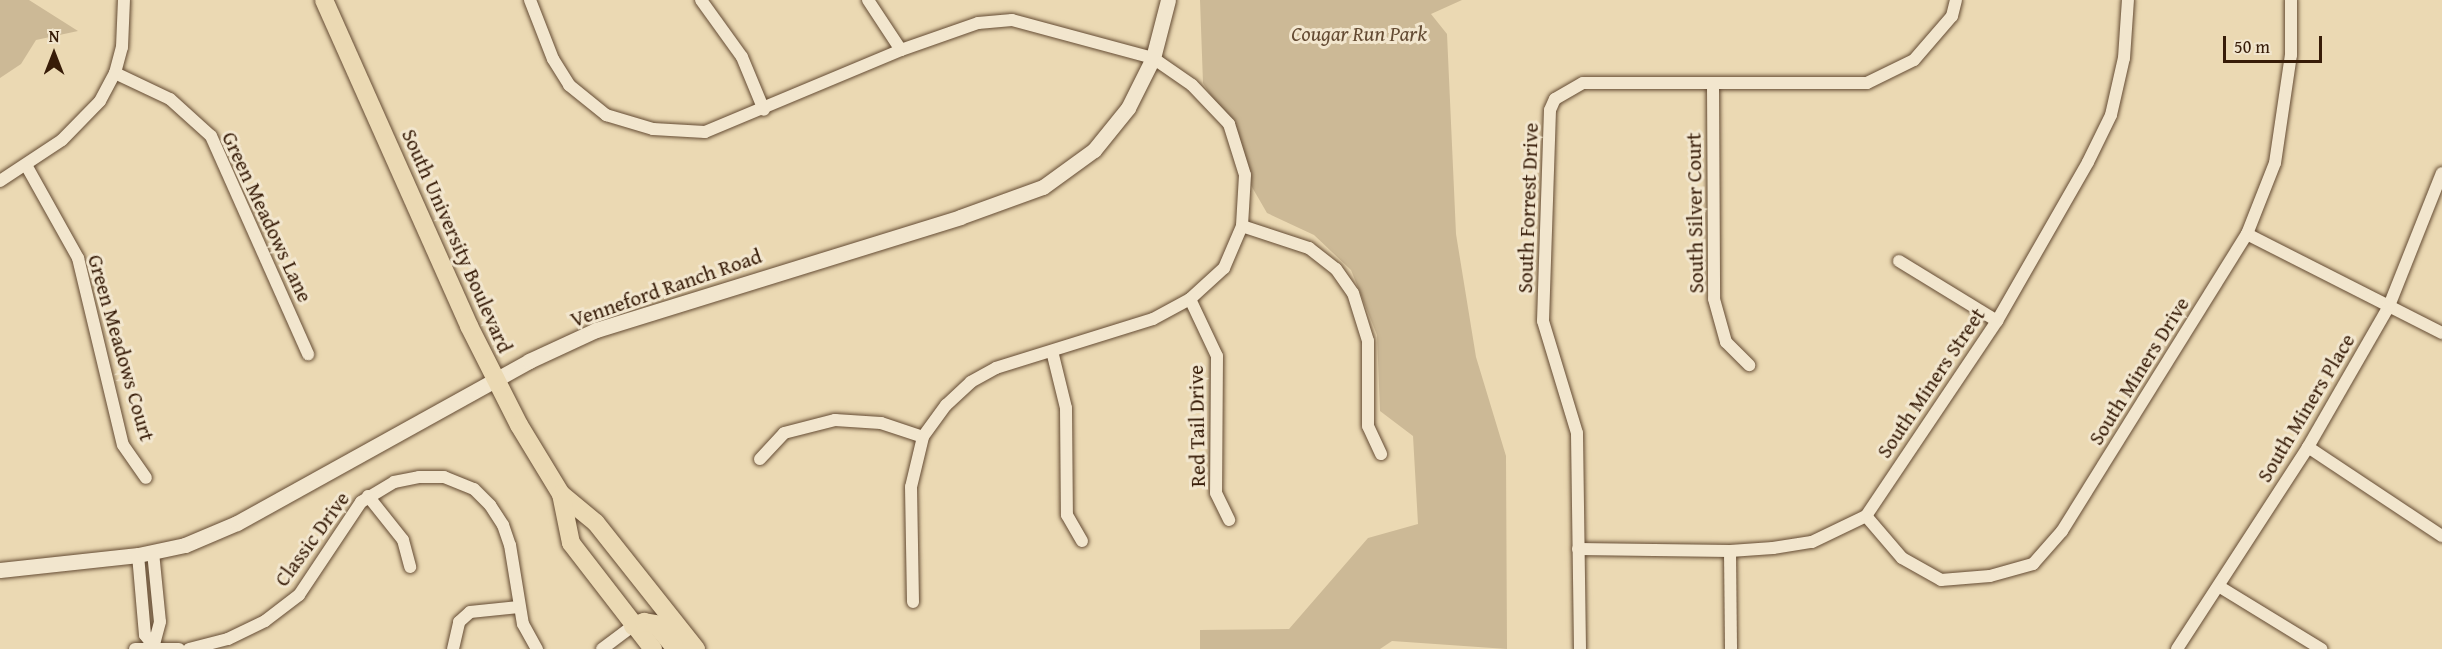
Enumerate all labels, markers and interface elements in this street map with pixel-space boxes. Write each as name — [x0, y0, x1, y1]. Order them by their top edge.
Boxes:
park label: Cougar Run Park — [1291, 21, 1427, 47]
north arrow — [24, 24, 84, 84]
text: N — [49, 24, 59, 48]
scale bar — [2226, 24, 2325, 62]
text: 50 m — [2234, 33, 2270, 60]
street label: South Forrest Drive — [1512, 122, 1544, 294]
street label: South University Boulevard — [396, 125, 518, 357]
street label: Green Meadows Lane — [216, 128, 318, 306]
street label: South Silver Court — [1681, 132, 1709, 294]
street label: Venneford Ranch Road — [567, 243, 765, 333]
street label: Green Meadows Court — [82, 252, 160, 444]
street label: South Miners Drive — [2083, 292, 2195, 450]
street label: South Miners Street — [1871, 303, 1991, 463]
street label: South Miners Place — [2252, 329, 2360, 487]
street label: Red Tail Drive — [1183, 365, 1211, 487]
street label: Classic Drive — [269, 487, 355, 591]

